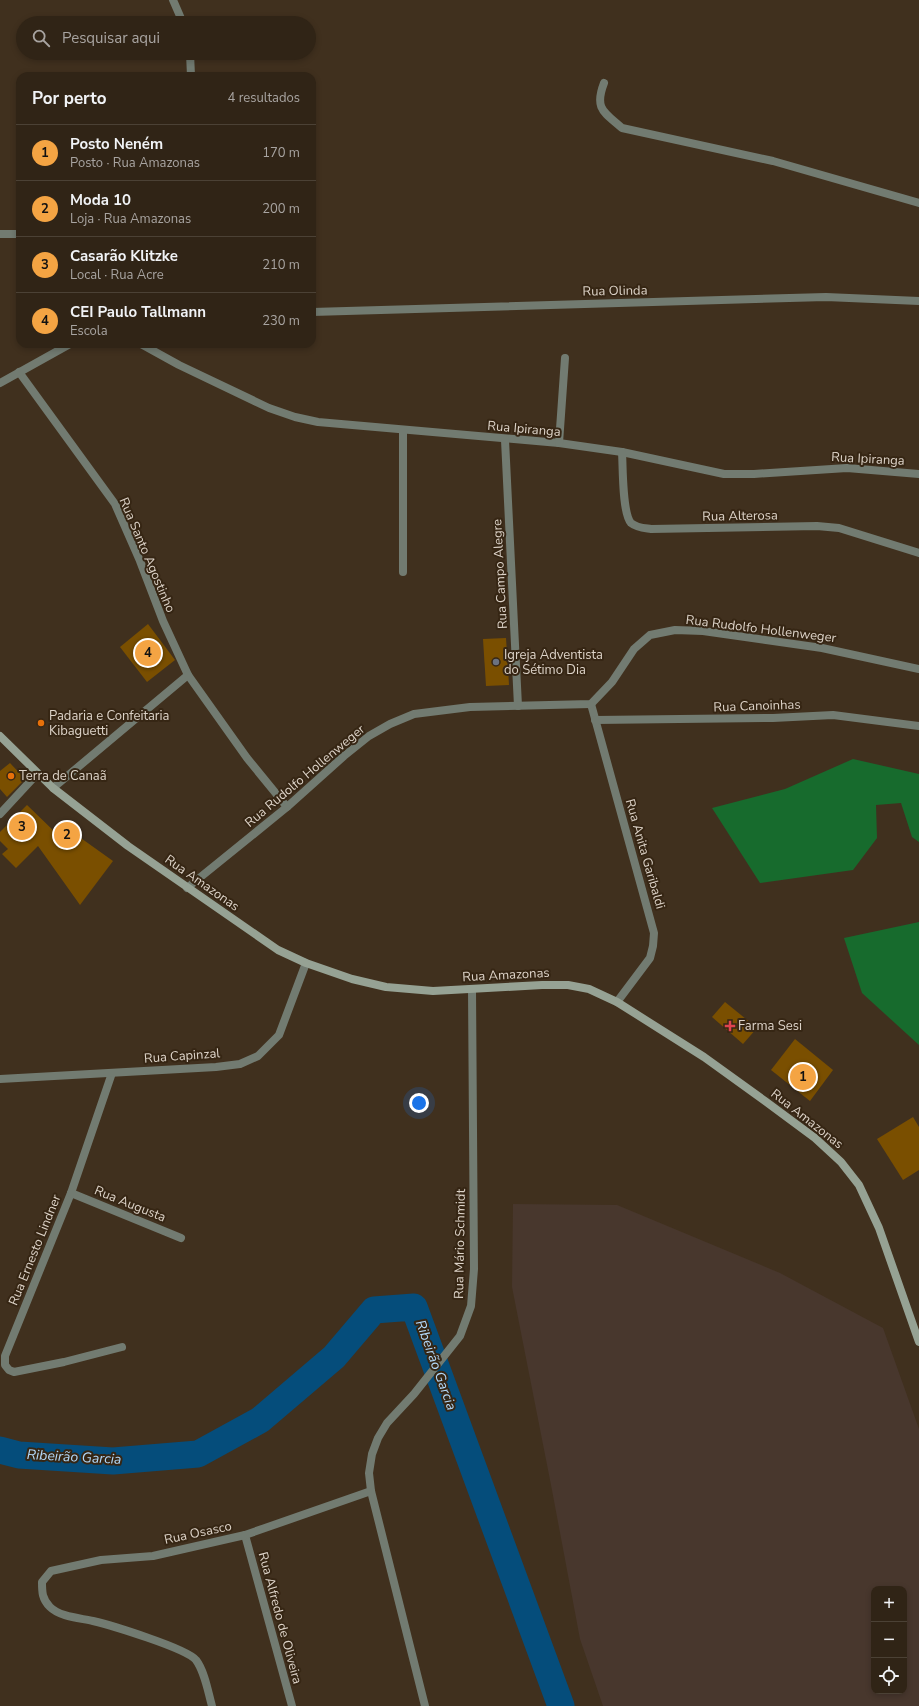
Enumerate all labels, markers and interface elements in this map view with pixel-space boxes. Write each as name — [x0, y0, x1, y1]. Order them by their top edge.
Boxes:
search box — [16, 16, 316, 60]
icon: search — [30, 27, 52, 49]
text: Pesquisar aqui — [62, 28, 160, 48]
text: Por perto — [32, 87, 107, 110]
text: 4 resultados — [228, 89, 300, 107]
text: Posto Neném — [70, 134, 163, 154]
text: 1 — [41, 144, 49, 162]
text: 170 m — [262, 144, 300, 162]
text: Posto · Rua Amazonas — [70, 154, 200, 172]
text: Moda 10 — [70, 190, 131, 210]
text: 2 — [41, 200, 49, 218]
text: 200 m — [262, 200, 300, 218]
text: Loja · Rua Amazonas — [70, 210, 191, 228]
text: Casarão Klitzke — [70, 246, 178, 266]
text: 3 — [41, 256, 49, 274]
text: 210 m — [262, 256, 300, 274]
text: Local · Rua Acre — [70, 266, 164, 284]
street label: Rua Olinda — [582, 281, 648, 301]
text: CEI Paulo Tallmann — [70, 302, 206, 322]
text: 4 — [41, 312, 49, 330]
text: 230 m — [262, 312, 300, 330]
text: Escola — [70, 322, 108, 340]
street label: Rua Ipiranga — [487, 417, 561, 441]
street label: Rua Ipiranga — [831, 448, 905, 470]
street label: Rua Santo Agostinho — [115, 495, 179, 615]
street label: Rua Alterosa — [702, 506, 778, 526]
street label: Rua Campo Alegre — [488, 518, 512, 630]
street label: Rua Rudolfo Hollenweger — [685, 611, 838, 647]
pin: 4 — [135, 638, 161, 668]
place label: Igreja Adventista do Sétimo Dia — [504, 646, 603, 679]
marker: Igreja Adventista do Sétimo Dia — [491, 657, 501, 667]
street label: Rua Canoinhas — [713, 695, 801, 717]
place label: Padaria e Confeitaria Kibaguetti — [49, 707, 169, 740]
marker: Padaria e Confeitaria Kibaguetti — [36, 718, 46, 728]
street label: Rua Rudolfo Hollenweger — [241, 720, 369, 832]
place label: Terra de Canaã — [19, 767, 107, 785]
marker: Terra de Canaã — [6, 771, 16, 781]
street label: Rua Anita Garibaldi — [621, 797, 669, 911]
pin: 3 — [9, 812, 35, 842]
pin: 2 — [54, 820, 80, 850]
street label: Rua Amazonas — [161, 851, 243, 915]
street label: Rua Amazonas — [462, 964, 550, 986]
place label: Farma Sesi — [738, 1017, 802, 1035]
marker: Farma Sesi — [725, 1021, 735, 1031]
street label: Rua Capinzal — [143, 1044, 221, 1068]
pin: 1 — [790, 1062, 816, 1092]
street label: Rua Amazonas — [767, 1085, 847, 1153]
your location — [409, 1093, 429, 1113]
street label: Rua Augusta — [92, 1182, 168, 1226]
street label: Rua Mário Schmidt — [450, 1188, 470, 1299]
street label: Rua Ernesto Lindner — [5, 1192, 66, 1308]
water label: Ribeirão Garcia — [411, 1317, 461, 1413]
water label: Ribeirão Garcia — [26, 1445, 122, 1469]
street label: Rua Osasco — [163, 1517, 233, 1549]
street label: Rua Alfredo de Oliveira — [254, 1550, 306, 1686]
map controls — [871, 1586, 907, 1694]
button: + — [871, 1586, 907, 1622]
button: − — [871, 1622, 907, 1658]
button: locate — [871, 1658, 907, 1694]

